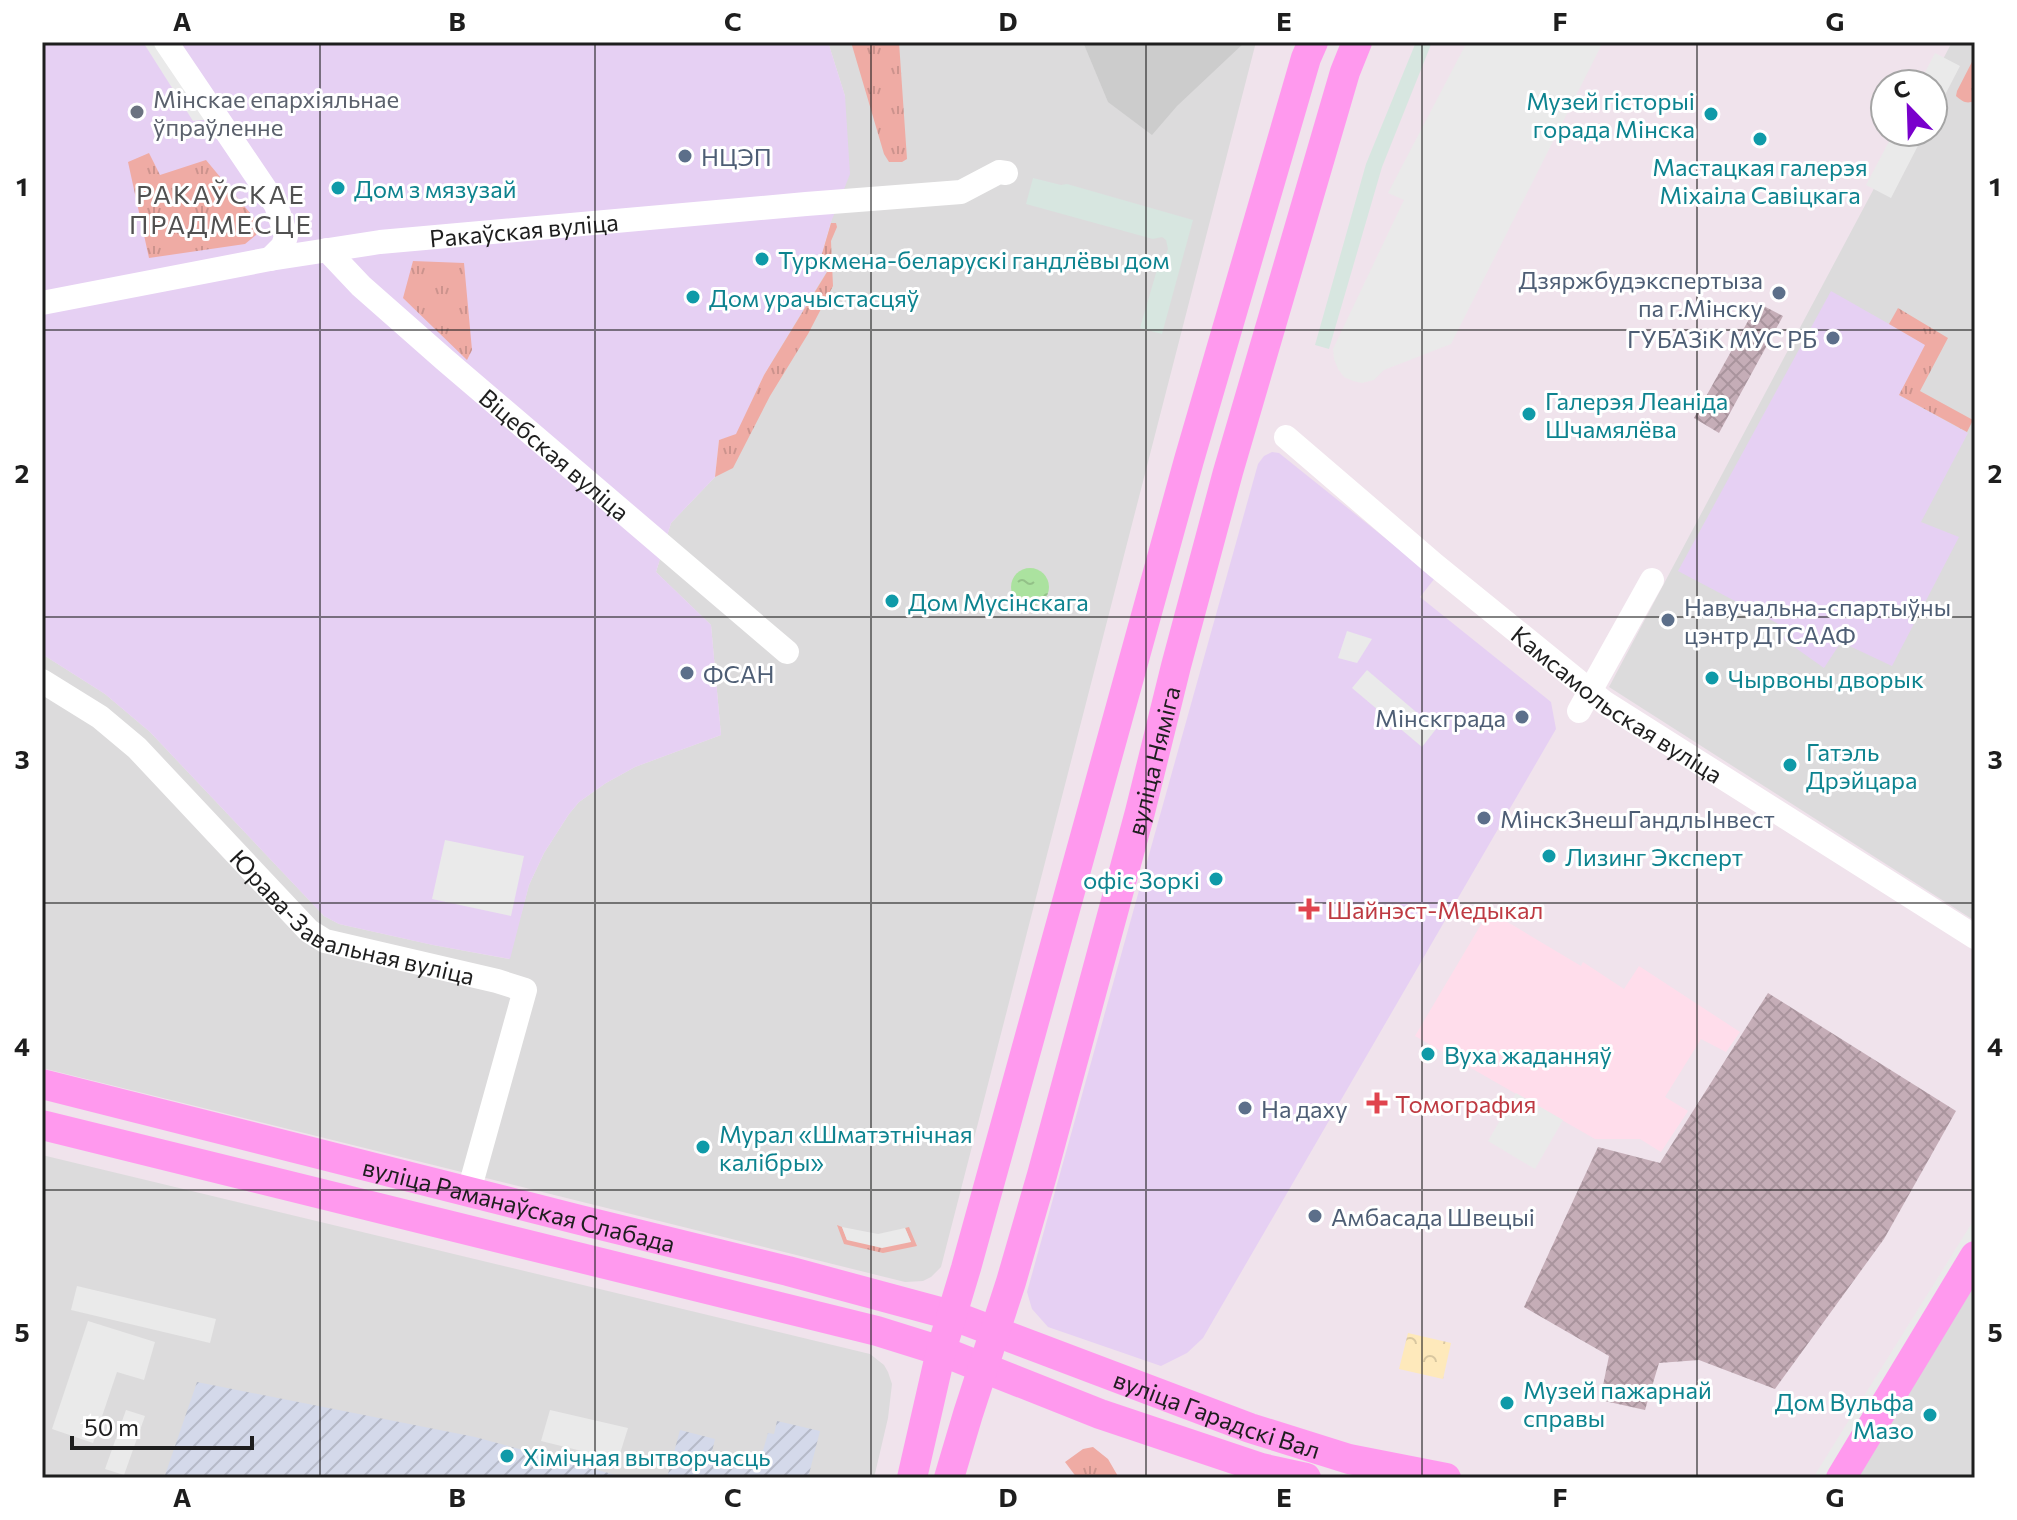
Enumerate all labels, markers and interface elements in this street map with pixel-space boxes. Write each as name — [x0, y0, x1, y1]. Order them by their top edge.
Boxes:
text: A — [173, 5, 192, 36]
text: B — [448, 5, 466, 36]
text: C — [724, 5, 742, 36]
text: D — [998, 5, 1018, 36]
text: E — [1276, 5, 1292, 36]
text: F — [1552, 5, 1568, 36]
text: G — [1826, 5, 1844, 36]
north arrow — [1869, 68, 1949, 148]
text: С — [1889, 74, 1913, 104]
place label: Мінскае епархіяльнае ўпраўленне — [153, 84, 399, 141]
place label: Музей гісторыі горада Мінска — [1526, 86, 1695, 143]
marker: Мінскае епархіяльнае ўпраўленне — [128, 103, 146, 121]
marker: Музей гісторыі горада Мінска — [1702, 105, 1720, 123]
marker: Мастацкая галерэя Міхаіла Савіцкага — [1751, 130, 1769, 148]
place label: НЦЭП — [701, 142, 772, 171]
marker: НЦЭП — [676, 147, 694, 165]
place label: Мастацкая галерэя Міхаіла Савіцкага — [1652, 152, 1868, 209]
text: 1 — [16, 170, 28, 201]
text: 1 — [1989, 170, 2001, 201]
place label: Дом з мязузай — [354, 174, 516, 203]
district label: РАКАЎСКАЕ ПРАДМЕСЦЕ — [129, 178, 313, 239]
marker: Дом з мязузай — [329, 179, 347, 197]
street label: Ракаўская вуліца — [428, 206, 620, 252]
place label: Туркмена-беларускі гандлёвы дом — [778, 245, 1170, 274]
marker: Туркмена-беларускі гандлёвы дом — [753, 250, 771, 268]
place label: Дзяржбудэкспертыза па г.Мінску — [1518, 265, 1763, 322]
place label: Дом урачыстасцяў — [709, 283, 919, 312]
marker: Дзяржбудэкспертыза па г.Мінску — [1770, 284, 1788, 302]
marker: Дом урачыстасцяў — [684, 288, 702, 306]
place label: ГУБАЗіК МУС РБ — [1627, 324, 1817, 353]
marker: ГУБАЗіК МУС РБ — [1824, 329, 1842, 347]
street label: Віцебская вуліца — [474, 382, 636, 526]
place label: Галерэя Леаніда Шчамялёва — [1545, 386, 1728, 443]
marker: Галерэя Леаніда Шчамялёва — [1520, 405, 1538, 423]
text: 2 — [15, 457, 29, 488]
text: 2 — [1988, 457, 2002, 488]
place label: Дом Мусінскага — [908, 587, 1089, 616]
marker: Дом Мусінскага — [883, 592, 901, 610]
place label: Навучальна-спартыўны цэнтр ДТСААФ — [1684, 592, 1951, 649]
marker: Навучальна-спартыўны цэнтр ДТСААФ — [1659, 611, 1677, 629]
street label: Камсамольская вуліца — [1506, 619, 1728, 788]
place label: ФСАН — [703, 659, 774, 688]
marker: ФСАН — [678, 664, 696, 682]
place label: Чырвоны дворык — [1728, 664, 1924, 693]
marker: Чырвоны дворык — [1703, 669, 1721, 687]
street label: вуліца Няміга — [1120, 683, 1185, 838]
place label: Мінскграда — [1375, 703, 1506, 732]
marker: Мінскграда — [1513, 708, 1531, 726]
place label: Гатэль Дрэйцара — [1806, 737, 1918, 794]
text: 3 — [14, 743, 30, 774]
text: 3 — [1987, 743, 2003, 774]
marker: Гатэль Дрэйцара — [1781, 756, 1799, 774]
place label: МінскЗнешГандльІнвест — [1500, 804, 1775, 833]
marker: МінскЗнешГандльІнвест — [1475, 809, 1493, 827]
place label: Лизинг Эксперт — [1565, 842, 1743, 871]
street label: Юрава-Завальная вуліца — [225, 843, 478, 990]
marker: Лизинг Эксперт — [1540, 847, 1558, 865]
place label: офіс Зоркі — [1083, 865, 1200, 894]
marker: офіс Зоркі — [1207, 870, 1225, 888]
place label: Шайнэст-Медыкал — [1327, 895, 1543, 924]
marker: Шайнэст-Медыкал — [1298, 898, 1320, 920]
text: 4 — [14, 1030, 30, 1061]
text: 4 — [1987, 1030, 2003, 1061]
place label: Вуха жаданняў — [1444, 1040, 1612, 1069]
marker: Вуха жаданняў — [1419, 1045, 1437, 1063]
place label: Томография — [1395, 1089, 1536, 1118]
marker: Томография — [1366, 1092, 1388, 1114]
place label: На даху — [1261, 1094, 1348, 1123]
marker: На даху — [1236, 1099, 1254, 1117]
place label: Мурал «Шматэтнічная калібры» — [719, 1119, 973, 1176]
marker: Мурал «Шматэтнічная калібры» — [694, 1138, 712, 1156]
street label: вуліца Раманаўская Слабада — [360, 1151, 678, 1257]
place label: Амбасада Швецыі — [1331, 1202, 1535, 1231]
marker: Амбасада Швецыі — [1306, 1207, 1324, 1225]
text: 5 — [14, 1316, 30, 1347]
text: 5 — [1987, 1316, 2003, 1347]
street label: вуліца Гарадскі Вал — [1110, 1363, 1324, 1464]
place label: Музей пажарнай справы — [1523, 1375, 1712, 1432]
place label: Дом Вульфа Мазо — [1775, 1387, 1914, 1444]
marker: Музей пажарнай справы — [1498, 1394, 1516, 1412]
scale bar — [72, 1400, 252, 1450]
marker: Дом Вульфа Мазо — [1921, 1406, 1939, 1424]
text: 50 m — [84, 1412, 139, 1441]
place label: Хімічная вытворчасць — [523, 1442, 771, 1471]
marker: Хімічная вытворчасць — [498, 1447, 516, 1465]
text: A — [173, 1481, 192, 1512]
text: B — [448, 1481, 466, 1512]
text: C — [724, 1481, 742, 1512]
text: D — [998, 1481, 1018, 1512]
text: E — [1276, 1481, 1292, 1512]
text: F — [1552, 1481, 1568, 1512]
text: G — [1826, 1481, 1844, 1512]

